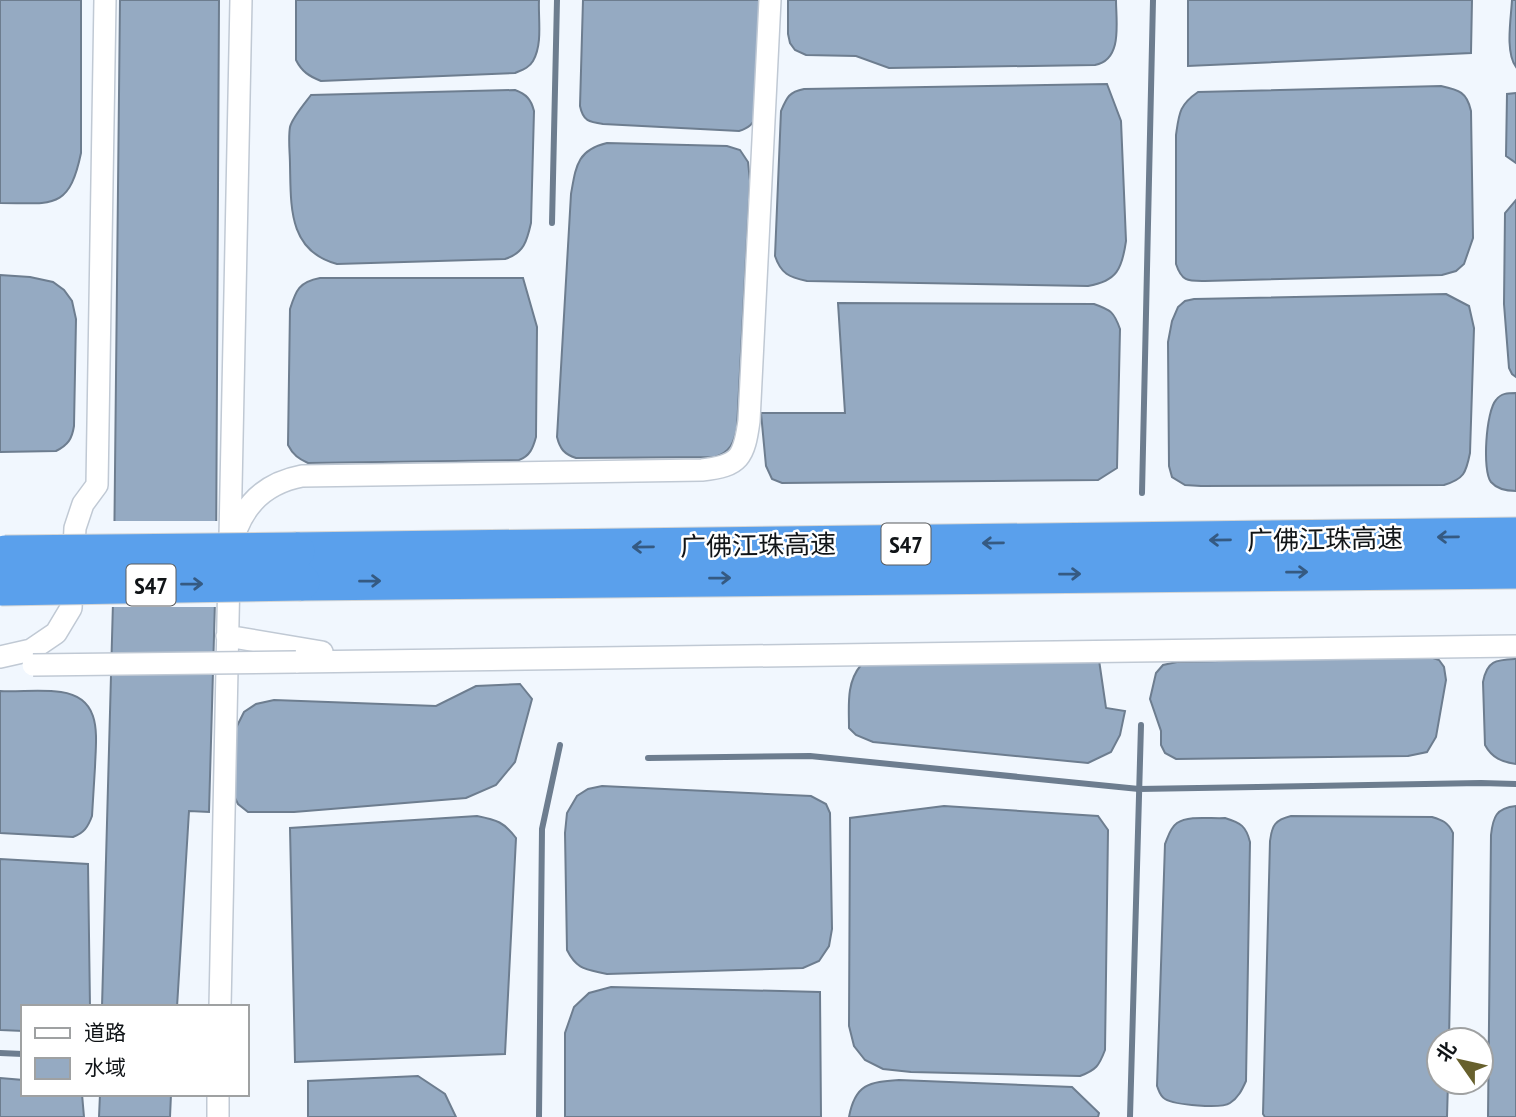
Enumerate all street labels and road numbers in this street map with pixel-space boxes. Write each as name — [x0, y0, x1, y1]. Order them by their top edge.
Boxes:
street label: 广佛江珠高速 — [1247, 521, 1403, 557]
road number: S47 — [881, 524, 930, 564]
street label: 广佛江珠高速 — [680, 527, 836, 563]
road number: S47 — [127, 564, 176, 606]

